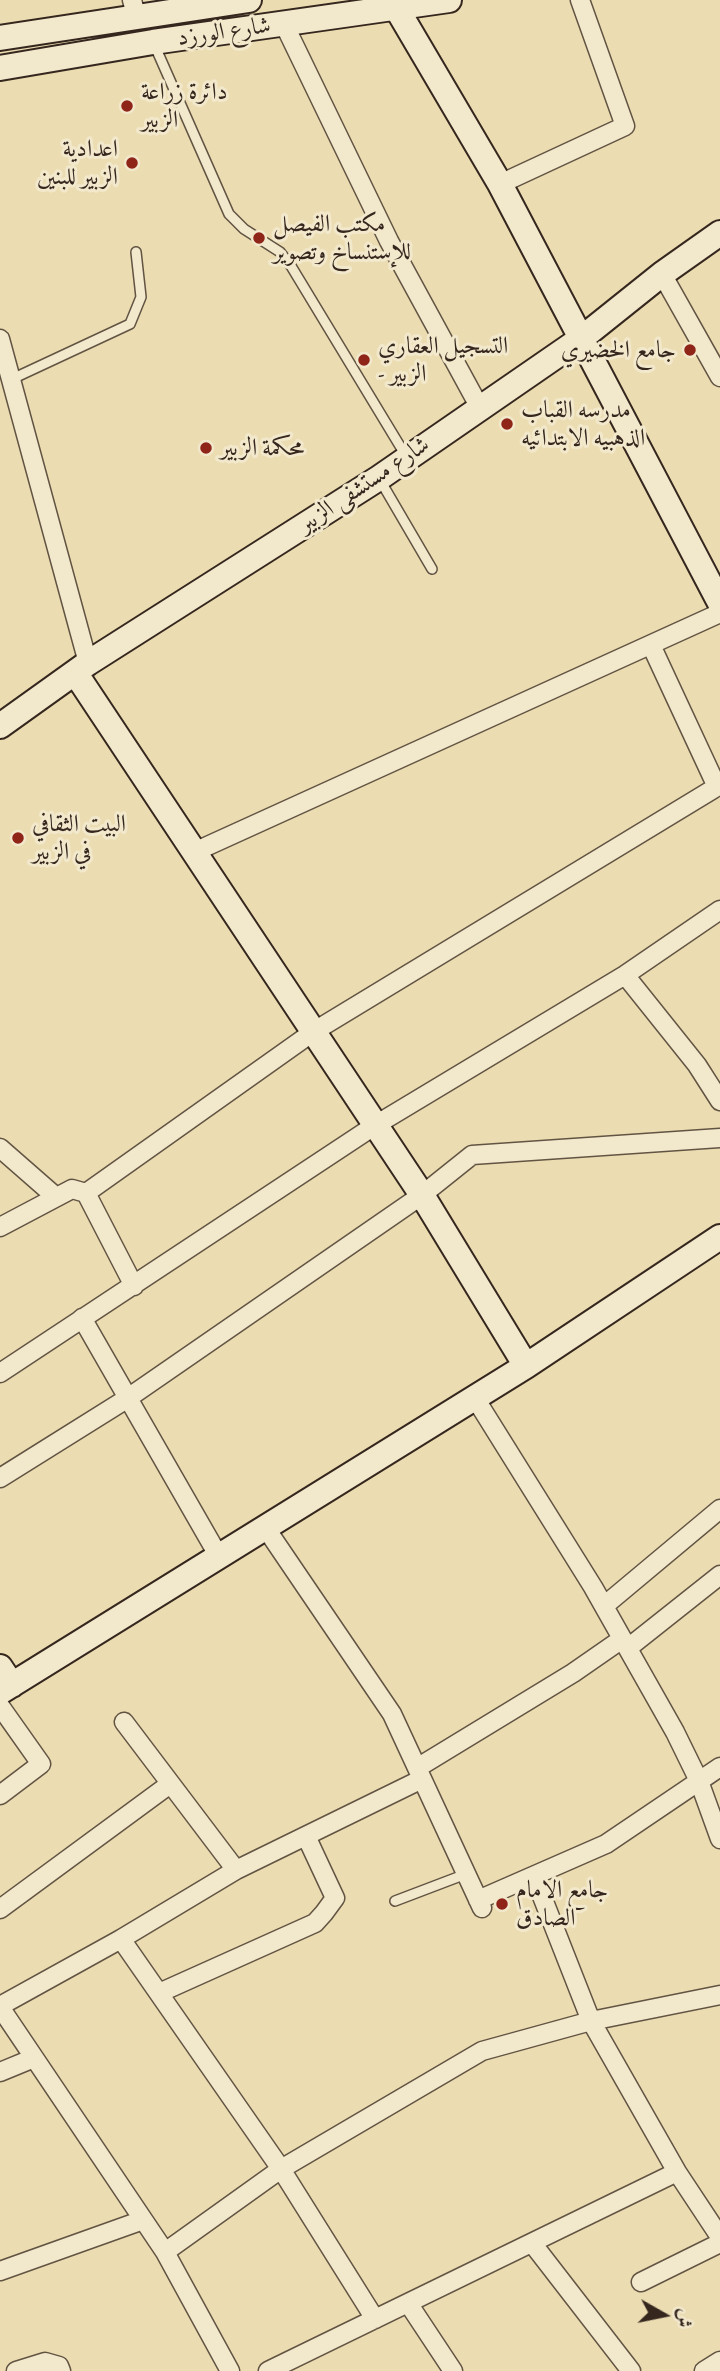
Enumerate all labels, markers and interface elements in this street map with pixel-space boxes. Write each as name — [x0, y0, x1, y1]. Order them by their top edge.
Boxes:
street label: شارع الورزد — [175, 11, 273, 53]
place label: دائرة زراعة الزبير — [141, 78, 228, 134]
marker: دائرة زراعة الزبير — [119, 98, 135, 114]
place label: اعدادية الزبير للبنين — [37, 135, 118, 191]
marker: اعدادية الزبير للبنين — [124, 155, 140, 171]
place label: مكتب الفيصل للإستنساخ وتصوير — [273, 210, 411, 266]
marker: مكتب الفيصل للإستنساخ وتصوير — [251, 230, 267, 246]
place label: التسجيل العقاري - الزبير — [378, 332, 508, 388]
place label: جامع الخضيري — [561, 336, 676, 364]
marker: جامع الخضيري — [682, 342, 698, 358]
marker: التسجيل العقاري - الزبير — [356, 352, 372, 368]
place label: مدرسه القباب الذهبيه الابتدائيه — [521, 396, 645, 452]
marker: مدرسه القباب الذهبيه الابتدائيه — [499, 416, 515, 432]
street label: شارع مستشفى الزبير — [293, 430, 435, 540]
place label: محكمة الزبير — [220, 434, 304, 462]
marker: محكمة الزبير — [198, 440, 214, 456]
place label: البيت الثقافي في الزبير — [32, 810, 126, 866]
marker: البيت الثقافي في الزبير — [10, 830, 26, 846]
place label: جامع الامام الصادق — [516, 1876, 608, 1932]
marker: جامع الامام الصادق — [494, 1896, 510, 1912]
north arrow — [629, 2280, 699, 2350]
text: ش — [671, 2307, 699, 2330]

